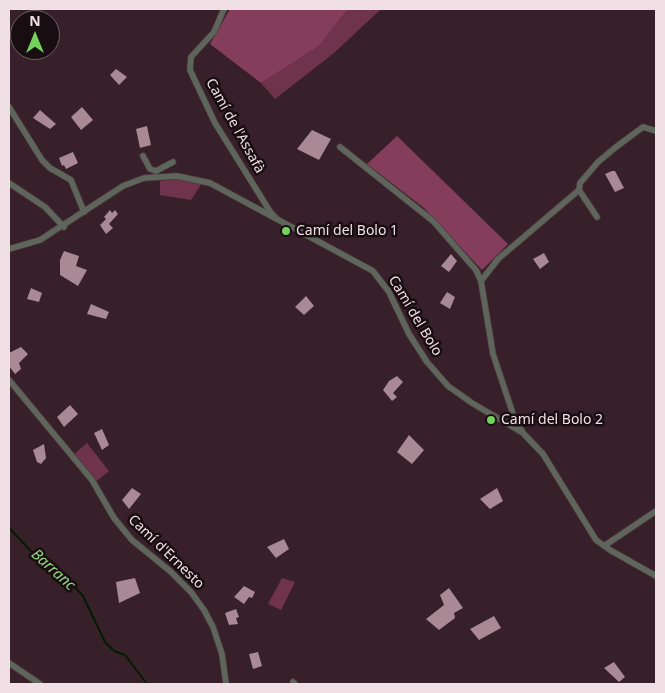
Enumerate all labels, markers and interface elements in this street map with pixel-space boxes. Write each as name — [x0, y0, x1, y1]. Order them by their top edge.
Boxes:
north arrow — [10, 10, 60, 60]
text: N — [29, 11, 41, 30]
street label: Camí de l'Assafà — [202, 76, 268, 176]
place label: Camí del Bolo 1 — [296, 223, 398, 239]
marker: Camí del Bolo 1 — [280, 225, 292, 237]
street label: Camí del Bolo — [385, 273, 445, 359]
place label: Camí del Bolo 2 — [501, 412, 603, 428]
marker: Camí del Bolo 2 — [485, 414, 497, 426]
street label: Camí d'Ernesto — [125, 512, 207, 592]
water label: Barranc — [27, 546, 79, 594]

